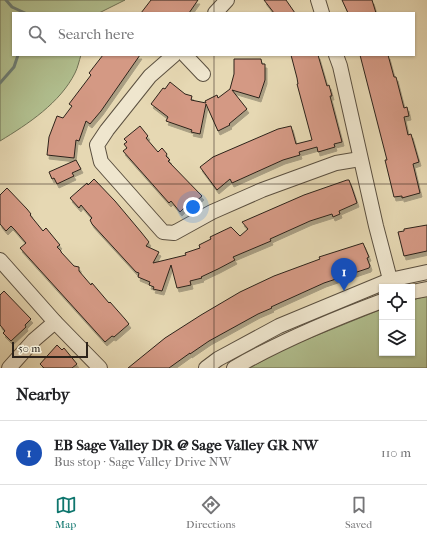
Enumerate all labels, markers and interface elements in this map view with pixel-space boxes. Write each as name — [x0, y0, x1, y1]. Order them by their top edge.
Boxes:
search box — [12, 12, 415, 56]
icon: search — [26, 23, 48, 45]
text: Search here — [58, 25, 134, 43]
your location — [183, 197, 203, 217]
pin: 1 — [331, 258, 357, 291]
map controls — [379, 284, 415, 356]
button: locate — [379, 284, 415, 320]
button: layers — [379, 320, 415, 356]
scale bar — [12, 340, 88, 359]
text: 50 m — [18, 342, 40, 355]
text: Nearby — [16, 384, 70, 404]
text: EB Sage Valley DR @ Sage Valley GR NW — [54, 436, 318, 454]
text: 1 — [27, 445, 31, 460]
text: 110 m — [381, 445, 411, 460]
text: Bus stop · Sage Valley Drive NW — [54, 454, 231, 469]
tab: Map — [55, 494, 77, 531]
tab: Directions — [186, 494, 236, 531]
tab: Saved — [345, 494, 372, 531]

